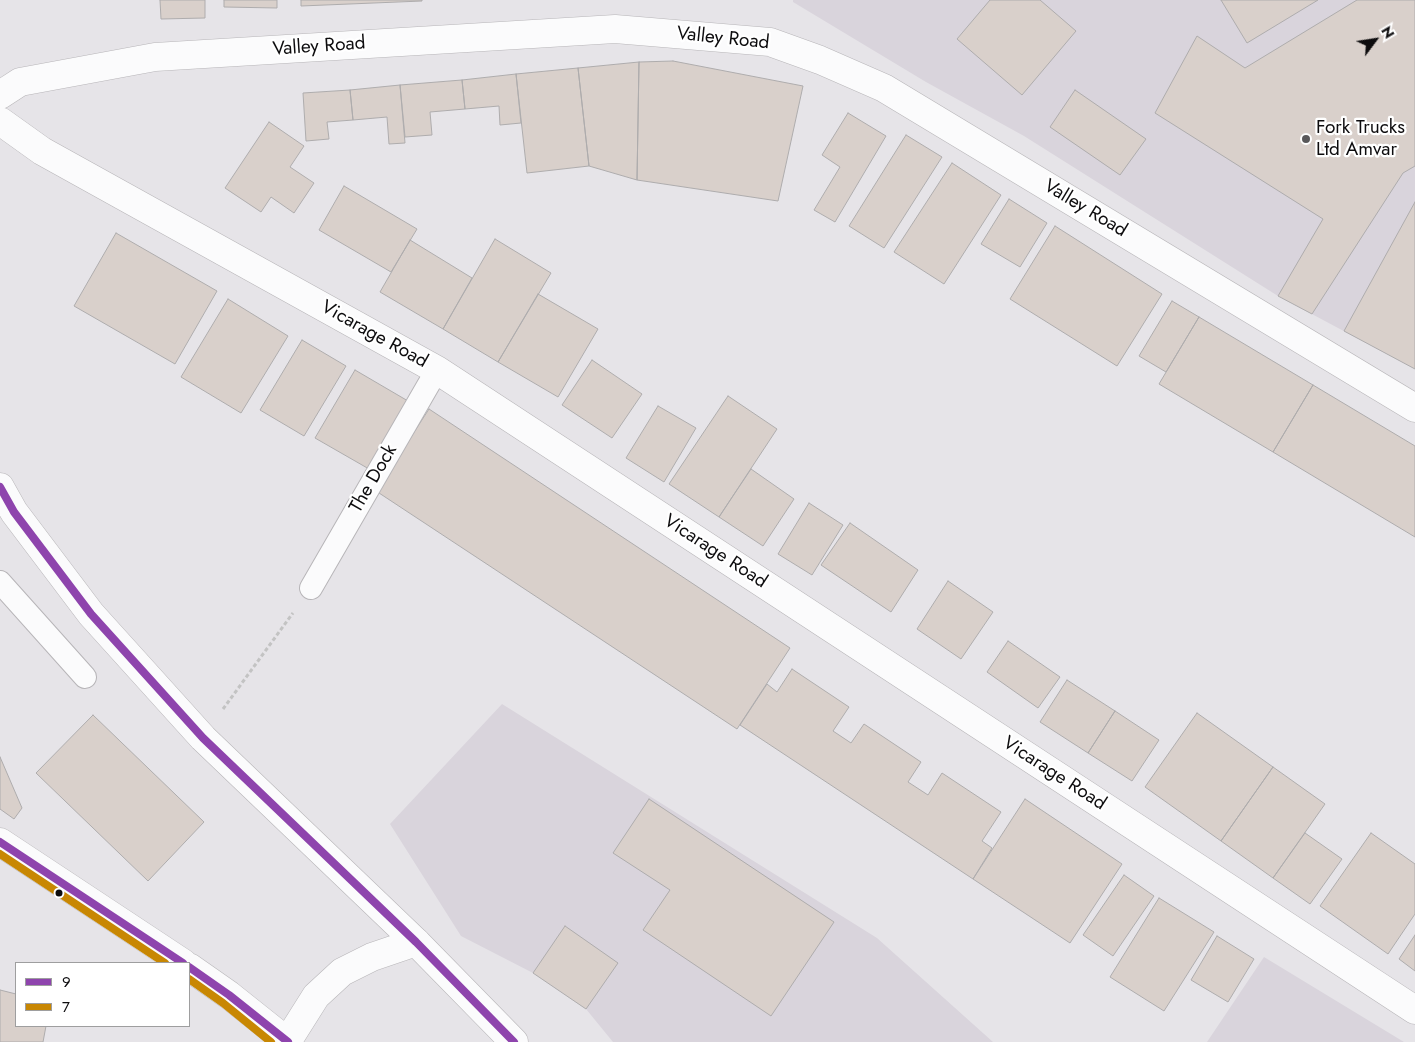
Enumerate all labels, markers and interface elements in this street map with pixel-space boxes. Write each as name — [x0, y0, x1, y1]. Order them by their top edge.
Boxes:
north arrow — [1350, 15, 1400, 65]
text: N — [1376, 22, 1399, 42]
street label: Valley Road — [676, 23, 770, 55]
street label: Valley Road — [272, 32, 366, 62]
place label: Fork Trucks Ltd Amvar — [1316, 117, 1405, 161]
marker: Fork Trucks Ltd Amvar — [1300, 133, 1312, 145]
street label: Valley Road — [1039, 175, 1131, 243]
street label: Vicarage Road — [317, 296, 431, 374]
street label: The Dock — [345, 441, 403, 517]
street label: Vicarage Road — [659, 510, 771, 594]
street label: Vicarage Road — [998, 732, 1110, 816]
unlabelled marker — [54, 888, 64, 898]
legend — [15, 962, 190, 1027]
text: 9 — [62, 971, 71, 993]
text: 7 — [62, 996, 70, 1018]

